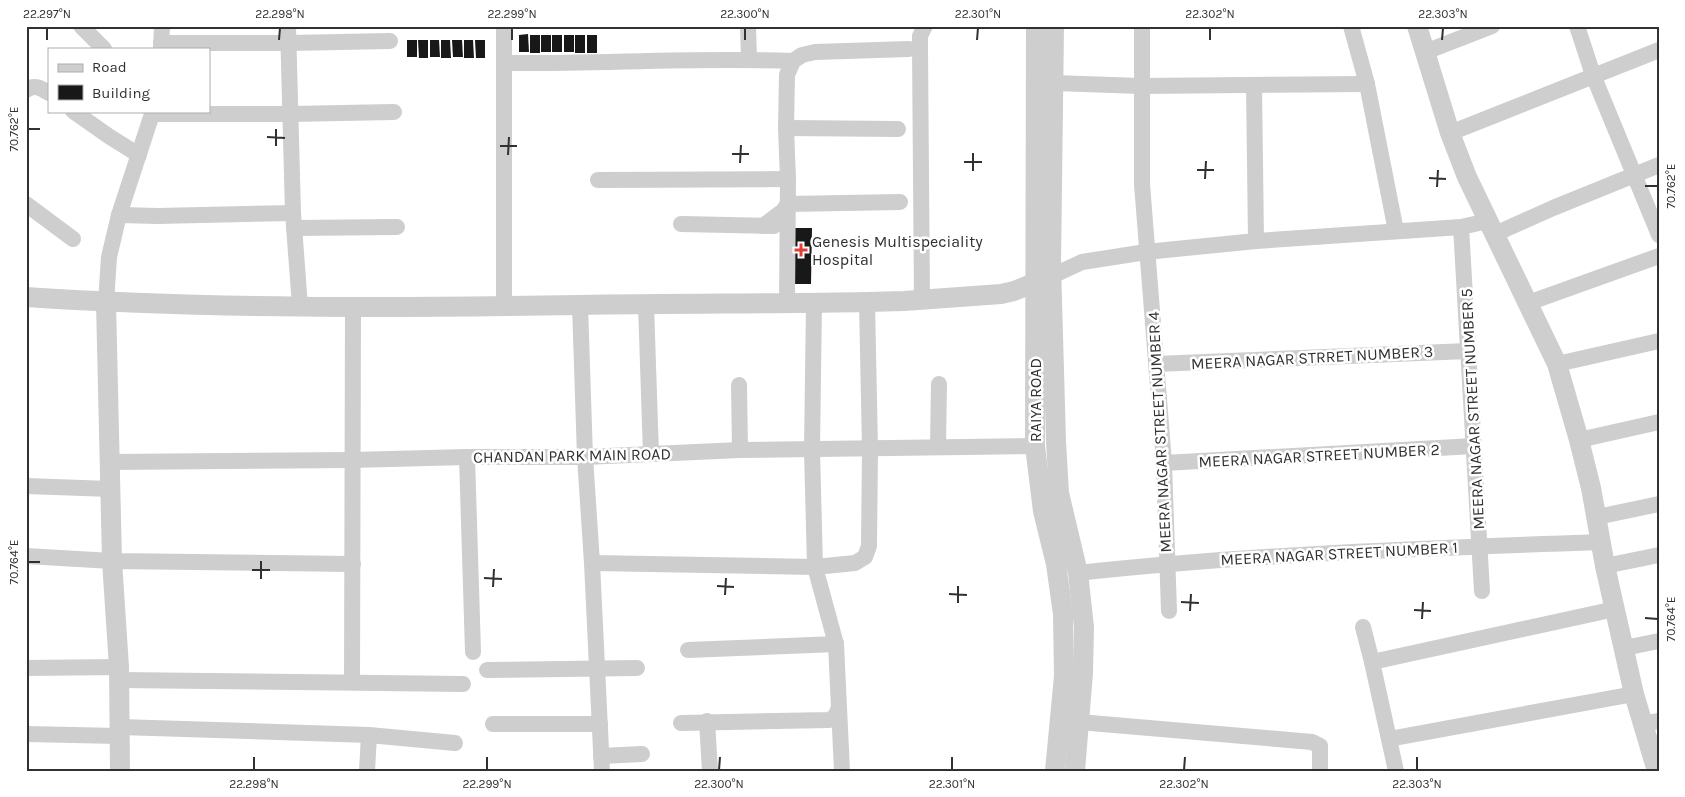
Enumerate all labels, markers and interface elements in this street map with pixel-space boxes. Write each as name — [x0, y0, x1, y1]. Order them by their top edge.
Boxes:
text: 22.297°N — [23, 7, 71, 21]
text: 22.298°N — [255, 7, 305, 21]
text: 22.299°N — [487, 7, 537, 21]
text: 22.300°N — [720, 7, 770, 21]
text: 22.301°N — [955, 7, 1001, 21]
text: 22.302°N — [1185, 7, 1235, 21]
text: 22.303°N — [1418, 7, 1468, 21]
legend — [48, 48, 210, 112]
text: Road — [92, 58, 127, 76]
text: Building — [92, 84, 150, 102]
text: 70.762°E — [7, 106, 21, 152]
text: 70.762°E — [1664, 163, 1678, 209]
place label: Genesis Multispeciality Hospital — [812, 232, 983, 269]
marker: Genesis Multispeciality Hospital — [794, 243, 808, 257]
street label: MEERA NAGAR STREET NUMBER 5 — [1457, 288, 1488, 530]
street label: MEERA NAGAR STREET NUMBER 4 — [1144, 311, 1175, 553]
street label: MEERA NAGAR STRRET NUMBER 3 — [1190, 342, 1434, 373]
street label: RAIYA ROAD — [1026, 358, 1045, 442]
street label: MEERA NAGAR STREET NUMBER 2 — [1198, 440, 1440, 471]
street label: CHANDAN PARK MAIN ROAD — [473, 444, 671, 467]
street label: MEERA NAGAR STREET NUMBER 1 — [1220, 538, 1458, 569]
text: 70.764°E — [7, 540, 21, 584]
text: 70.764°E — [1664, 597, 1678, 641]
text: 22.298°N — [229, 777, 279, 791]
text: 22.299°N — [462, 777, 512, 791]
text: 22.300°N — [694, 777, 744, 791]
text: 22.301°N — [929, 777, 975, 791]
text: 22.302°N — [1159, 777, 1209, 791]
text: 22.303°N — [1392, 777, 1442, 791]

